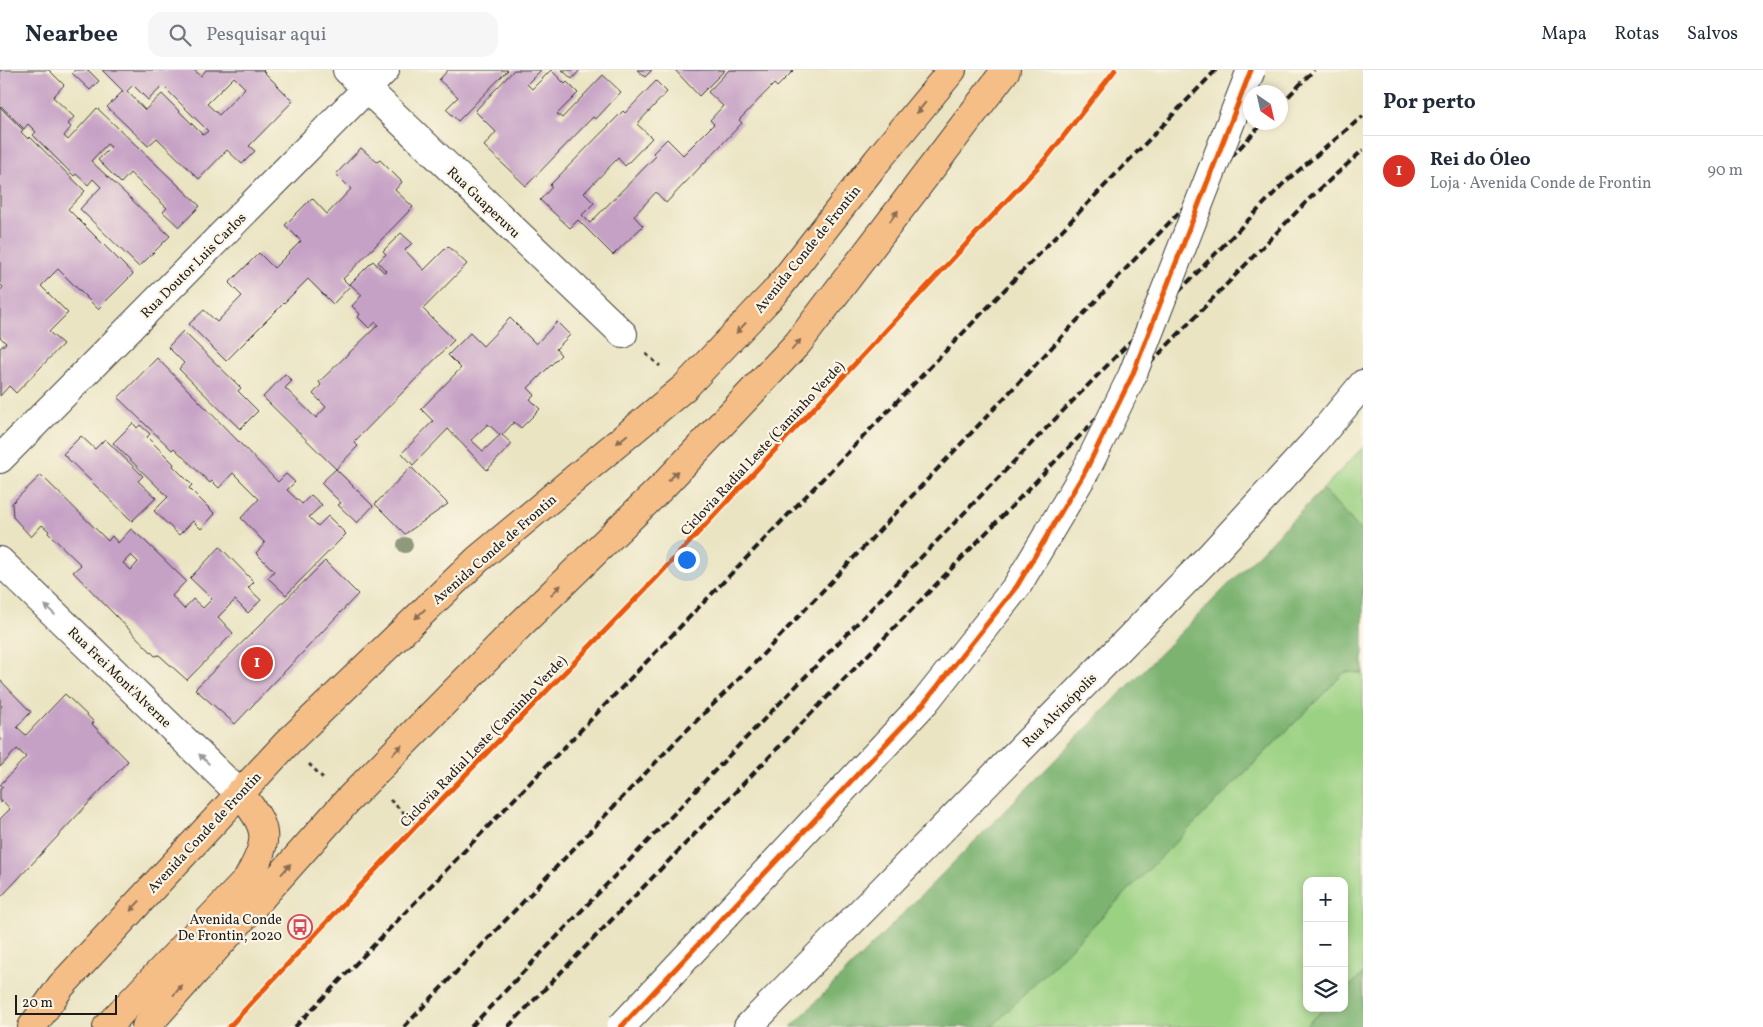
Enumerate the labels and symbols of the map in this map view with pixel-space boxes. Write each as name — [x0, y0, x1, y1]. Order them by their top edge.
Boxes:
north arrow — [1243, 85, 1288, 130]
one-way arrow — [915, 101, 926, 114]
street label: Rua Guaperuvu — [442, 163, 524, 243]
street label: Avenida Conde de Frontin — [751, 182, 866, 318]
street label: Rua Doutor Luis Carlos — [137, 209, 251, 323]
one-way arrow — [889, 210, 900, 223]
one-way arrow — [735, 322, 747, 334]
one-way arrow — [790, 340, 802, 352]
street label: Ciclovia Radial Leste (Caminho Verde) — [677, 358, 849, 540]
one-way arrow — [616, 434, 629, 445]
one-way arrow — [667, 471, 679, 483]
street label: Avenida Conde de Frontin — [429, 491, 561, 610]
your location — [674, 547, 700, 573]
one-way arrow — [550, 584, 562, 596]
one-way arrow — [44, 604, 56, 616]
one-way arrow — [415, 608, 427, 620]
street label: Rua Frei Mont'Alverne — [63, 623, 175, 733]
pin: 1 — [241, 644, 273, 682]
street label: Ciclovia Radial Leste (Caminho Verde) — [397, 652, 572, 832]
street label: Rua Alvinópolis — [1019, 670, 1102, 753]
one-way arrow — [391, 744, 403, 756]
one-way arrow — [198, 754, 210, 766]
street label: Avenida Conde de Frontin — [144, 768, 266, 898]
one-way arrow — [280, 864, 292, 876]
one-way arrow — [129, 900, 141, 912]
place label: Avenida Conde De Frontin, 2020 — [178, 911, 282, 946]
bus stop icon: Avenida Conde De Frontin, 2020 — [287, 914, 313, 940]
one-way arrow — [172, 985, 184, 997]
scale bar — [15, 992, 118, 1015]

